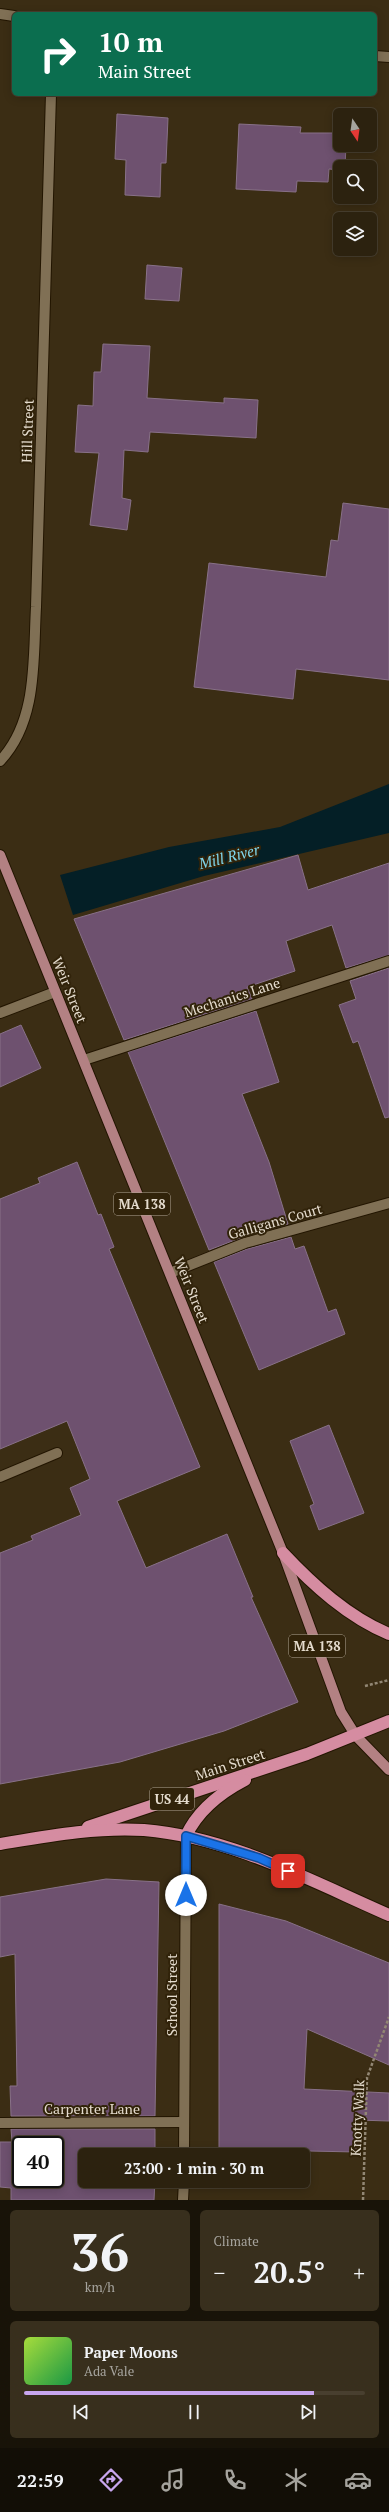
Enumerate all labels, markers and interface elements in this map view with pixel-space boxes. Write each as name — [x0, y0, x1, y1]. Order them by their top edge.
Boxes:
text: 10 m — [98, 23, 163, 60]
icon: right — [32, 28, 84, 80]
text: Main Street — [98, 59, 191, 83]
north arrow — [333, 108, 377, 152]
map controls — [333, 108, 377, 256]
button: search — [333, 160, 377, 204]
button: layers — [333, 212, 377, 256]
street label: Hill Street — [16, 398, 38, 463]
water label: Mill River — [196, 839, 263, 873]
street label: Weir Street — [48, 954, 92, 1027]
street label: Mechanics Lane — [182, 973, 282, 1021]
road number: MA 138 — [114, 1193, 170, 1215]
street label: Galligans Court — [226, 1198, 325, 1243]
street label: Weir Street — [170, 1254, 214, 1327]
road number: MA 138 — [289, 1635, 345, 1657]
street label: Main Street — [193, 1744, 268, 1784]
road number: US 44 — [150, 1788, 194, 1810]
pin — [271, 1854, 305, 1888]
icon: arrive — [277, 1860, 299, 1882]
position arrow — [165, 1874, 207, 1916]
street label: School Street — [162, 1953, 181, 2036]
street label: Knotty Walk — [346, 2079, 369, 2157]
street label: Carpenter Lane — [44, 2099, 140, 2118]
speed limit sign: 40 — [12, 2136, 64, 2188]
text: 23:00 · 1 min · 30 m — [124, 2158, 264, 2178]
text: 36 — [70, 2217, 129, 2286]
text: Climate — [214, 2232, 259, 2250]
text: 20.5° — [253, 2252, 325, 2292]
text: − — [214, 2258, 225, 2287]
text: + — [353, 2258, 365, 2287]
text: km/h — [85, 2278, 115, 2296]
text: Paper Moons — [84, 2342, 178, 2362]
text: Ada Vale — [84, 2362, 134, 2380]
icon: previous — [70, 2401, 92, 2423]
icon: pause — [183, 2401, 205, 2423]
icon: next — [297, 2401, 319, 2423]
icon: directions — [97, 2466, 125, 2494]
icon: music — [159, 2466, 187, 2494]
icon: phone — [221, 2466, 249, 2494]
icon: climate — [282, 2466, 310, 2494]
icon: car — [344, 2466, 372, 2494]
text: 22:59 — [17, 2468, 64, 2492]

